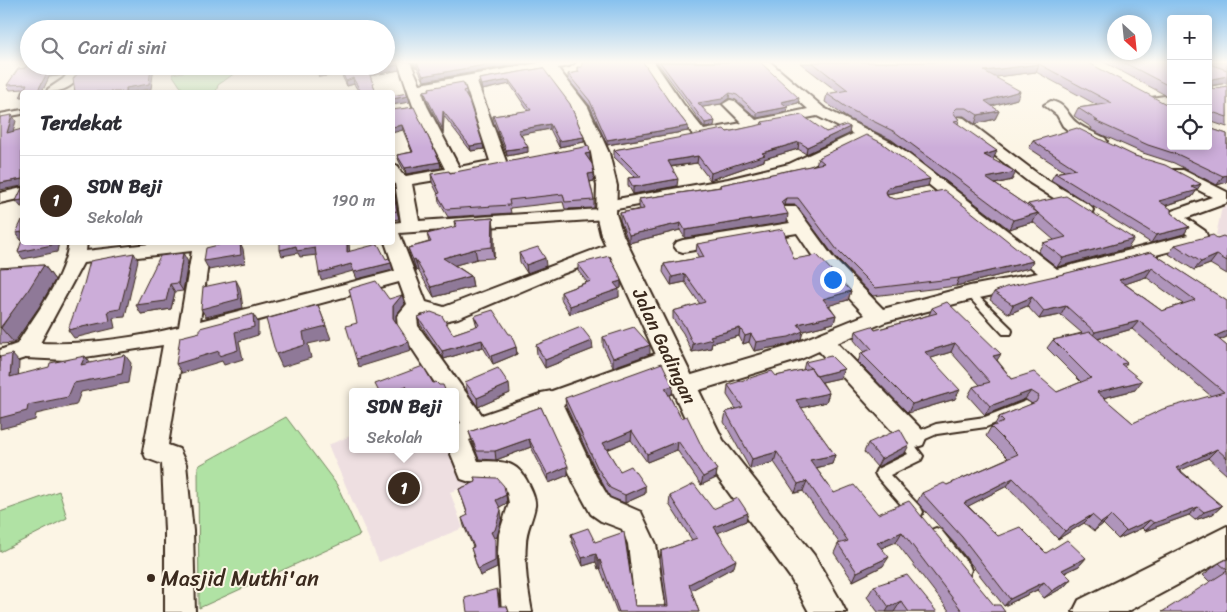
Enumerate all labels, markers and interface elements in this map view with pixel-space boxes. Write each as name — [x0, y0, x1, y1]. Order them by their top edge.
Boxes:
north arrow — [1107, 15, 1152, 60]
map controls — [1167, 15, 1212, 150]
button: + — [1167, 15, 1212, 60]
search box — [20, 20, 395, 75]
text: Cari di sini — [78, 31, 166, 64]
icon: search — [38, 34, 66, 62]
button: − — [1167, 60, 1212, 105]
text: Terdekat — [40, 104, 122, 142]
button: locate — [1167, 105, 1212, 150]
text: SDN Beji — [87, 170, 162, 203]
text: 1 — [53, 186, 59, 215]
text: 190 m — [332, 186, 375, 215]
text: Sekolah — [87, 203, 143, 232]
your location — [820, 267, 846, 293]
street label: Jalan Gadingan — [623, 282, 706, 410]
popup — [349, 388, 459, 453]
text: SDN Beji — [367, 390, 441, 423]
text: Sekolah — [367, 423, 422, 452]
pin: 1 — [388, 469, 420, 507]
place label: Masjid Muthi'an — [161, 559, 319, 598]
marker: Masjid Muthi'an — [145, 572, 157, 584]

